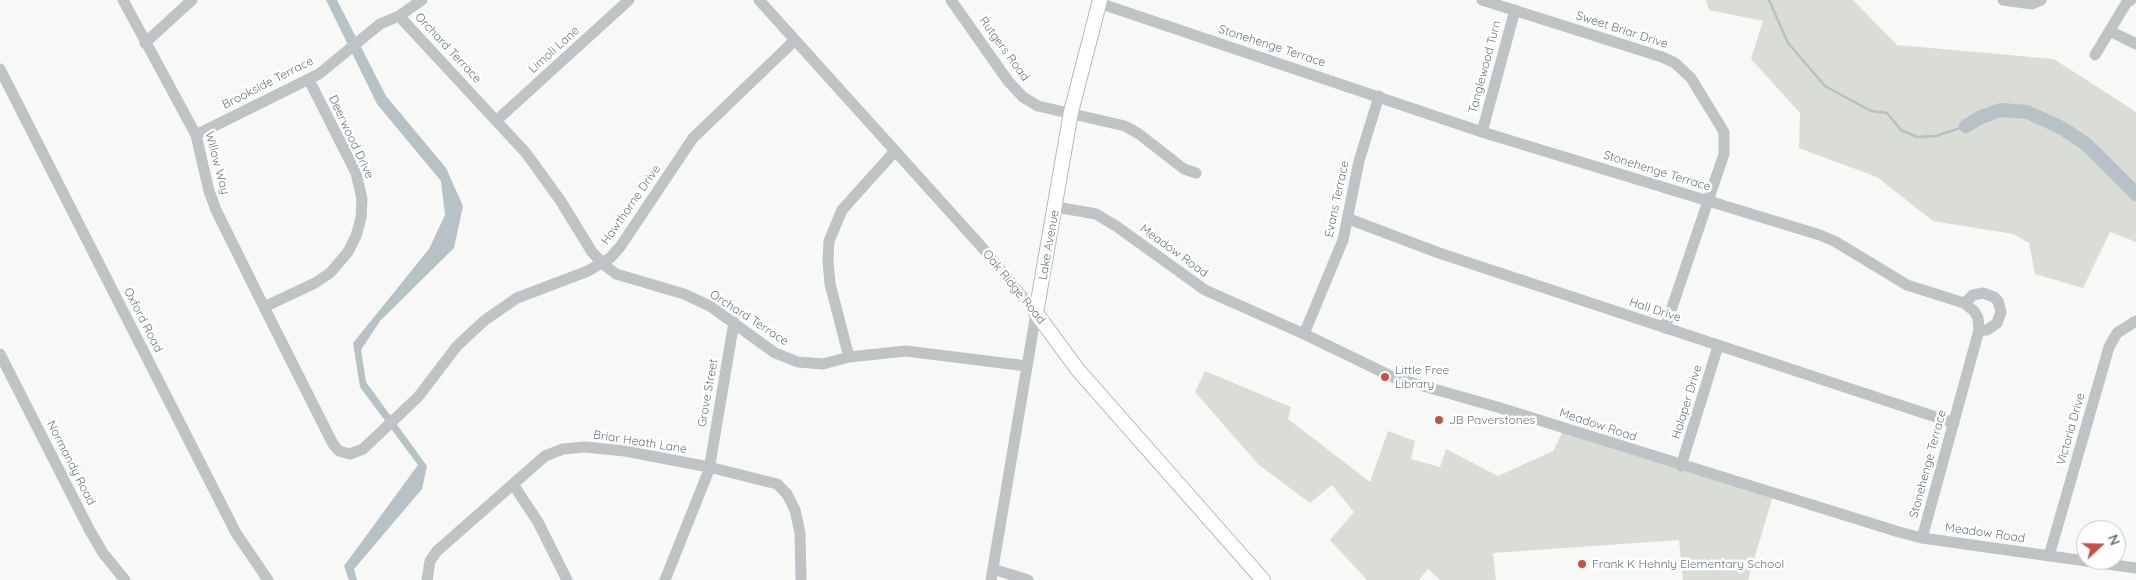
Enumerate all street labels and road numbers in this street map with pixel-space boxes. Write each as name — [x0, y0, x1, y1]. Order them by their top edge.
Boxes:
street label: Sweet Briar Drive — [1574, 8, 1670, 52]
street label: Orchard Terrace — [412, 10, 484, 86]
street label: Rutgers Road — [976, 14, 1032, 84]
street label: Tanglewood Turn — [1466, 19, 1504, 115]
street label: Stonehenge Terrace — [1217, 22, 1327, 70]
street label: Limoli Lane — [526, 24, 582, 76]
street label: Brookside Terrace — [220, 54, 316, 112]
street label: Deerwood Drive — [325, 93, 377, 181]
street label: Willow Way — [202, 130, 232, 196]
street label: Stonehenge Terrace — [1602, 148, 1712, 194]
street label: Evans Terrace — [1322, 159, 1352, 239]
street label: Hawthorne Drive — [598, 162, 664, 248]
street label: Lake Avenue — [1036, 209, 1062, 281]
street label: Meadow Road — [1137, 221, 1211, 281]
street label: Oak Ridge Road — [980, 247, 1048, 327]
street label: Oxford Road — [121, 285, 165, 355]
street label: Orchard Terrace — [707, 287, 791, 349]
street label: Hall Drive — [1627, 295, 1683, 325]
street label: Grove Street — [695, 358, 721, 428]
street label: Halaper Drive — [1669, 363, 1705, 441]
street label: Victoria Drive — [2054, 391, 2088, 467]
street label: Meadow Road — [1557, 406, 1639, 444]
street label: Stonehenge Terrace — [1907, 408, 1949, 520]
street label: Normandy Road — [43, 418, 99, 508]
street label: Briar Heath Lane — [592, 428, 688, 456]
street label: Meadow Road — [1944, 520, 2026, 546]

